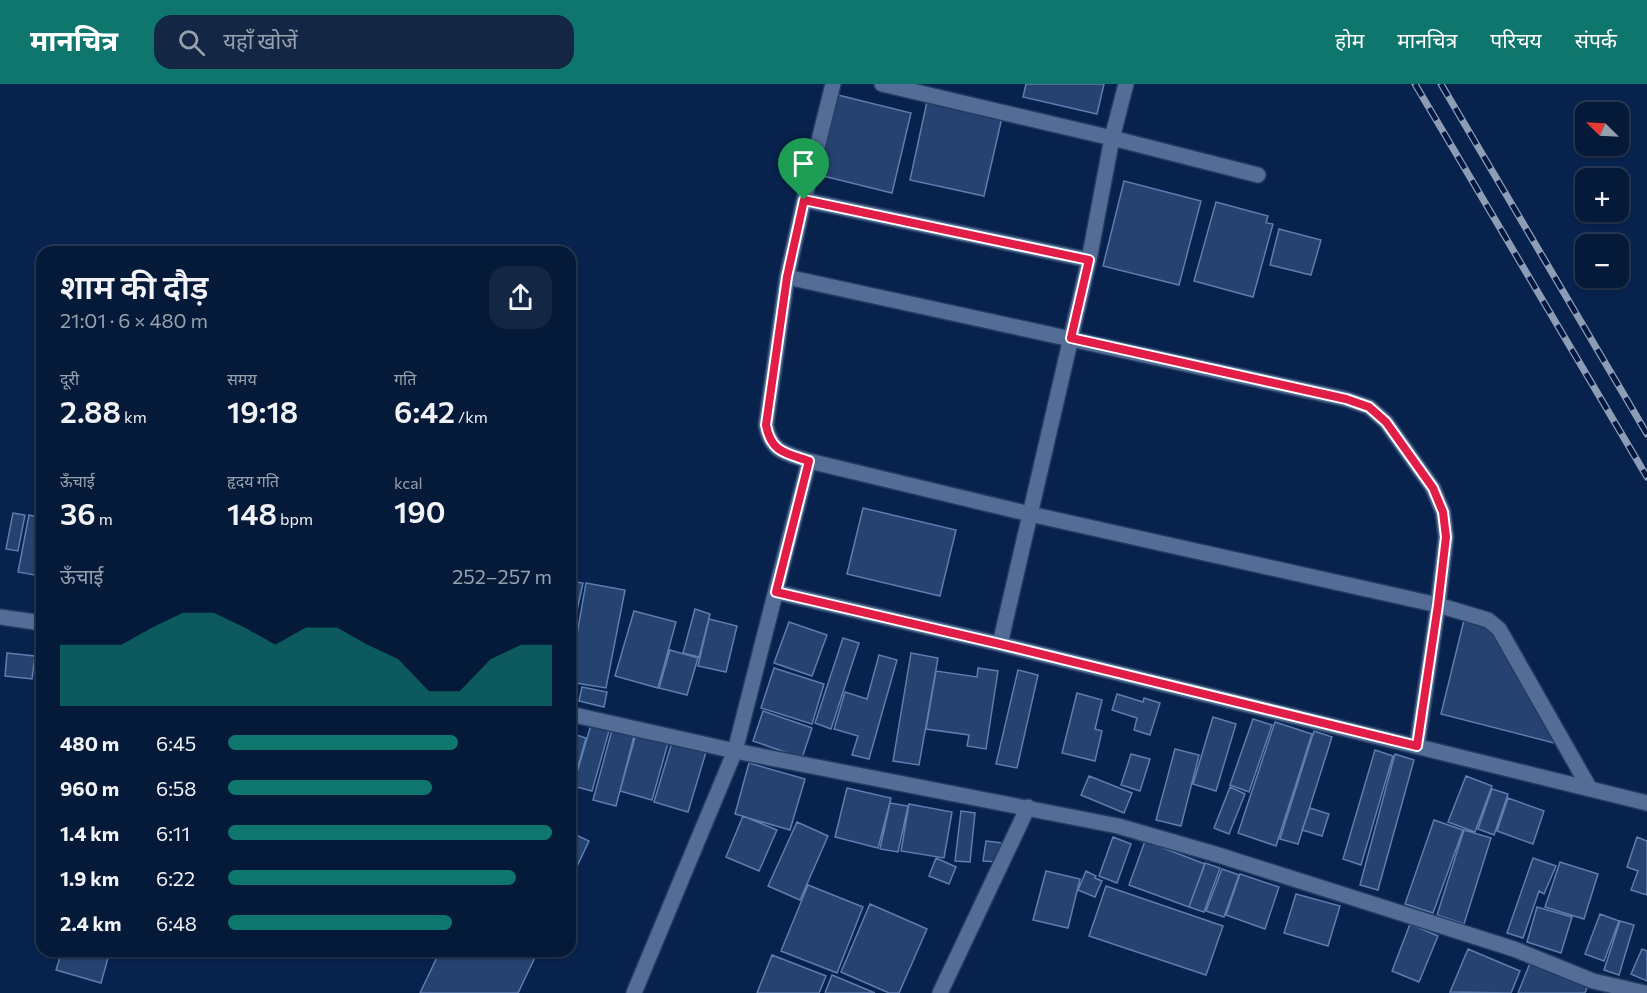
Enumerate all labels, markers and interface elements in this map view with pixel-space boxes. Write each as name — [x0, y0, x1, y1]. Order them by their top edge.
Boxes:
search box — [154, 15, 574, 69]
text: मानचित्र — [30, 23, 118, 57]
icon: search — [175, 26, 208, 59]
text: यहाँ खोजें — [223, 27, 298, 54]
text: होम — [1335, 27, 1364, 52]
text: मानचित्र — [1397, 27, 1457, 52]
text: परिचय — [1490, 27, 1542, 52]
text: संपर्क — [1575, 27, 1617, 52]
north arrow — [1575, 102, 1629, 156]
map controls — [1575, 102, 1629, 288]
pin — [778, 138, 829, 200]
icon: arrive — [787, 147, 820, 180]
button: + — [1575, 168, 1629, 222]
button: − — [1575, 234, 1629, 288]
text: शाम की दौड़ — [60, 265, 208, 306]
button: share — [489, 266, 552, 329]
text: 21:01 · 6 × 480 m — [60, 308, 208, 332]
text: दूरी — [60, 369, 79, 388]
text: समय — [227, 369, 257, 388]
text: गति — [394, 369, 416, 388]
text: 2.88 — [60, 392, 121, 429]
text: 19:18 — [227, 392, 298, 429]
text: 6:42 — [394, 392, 455, 429]
text: km — [121, 407, 147, 426]
text: /km — [455, 407, 488, 426]
text: ऊँचाई — [60, 471, 95, 490]
text: हृदय गति — [227, 471, 279, 490]
text: kcal — [394, 473, 423, 492]
text: 190 — [394, 492, 446, 529]
text: 36 — [60, 494, 96, 531]
text: 148 — [227, 494, 277, 531]
text: m — [96, 509, 113, 528]
text: bpm — [277, 509, 313, 528]
text: ऊँचाई — [60, 564, 103, 588]
text: 252–257 m — [452, 564, 552, 588]
text: 480 m — [60, 731, 119, 755]
text: 6:45 — [156, 731, 196, 755]
text: 960 m — [60, 776, 119, 800]
text: 6:58 — [156, 776, 197, 800]
text: 1.4 km — [60, 821, 119, 845]
text: 6:11 — [156, 821, 190, 845]
text: 1.9 km — [60, 866, 119, 890]
text: 6:22 — [156, 866, 195, 890]
text: 2.4 km — [60, 911, 122, 935]
text: 6:48 — [156, 911, 197, 935]

